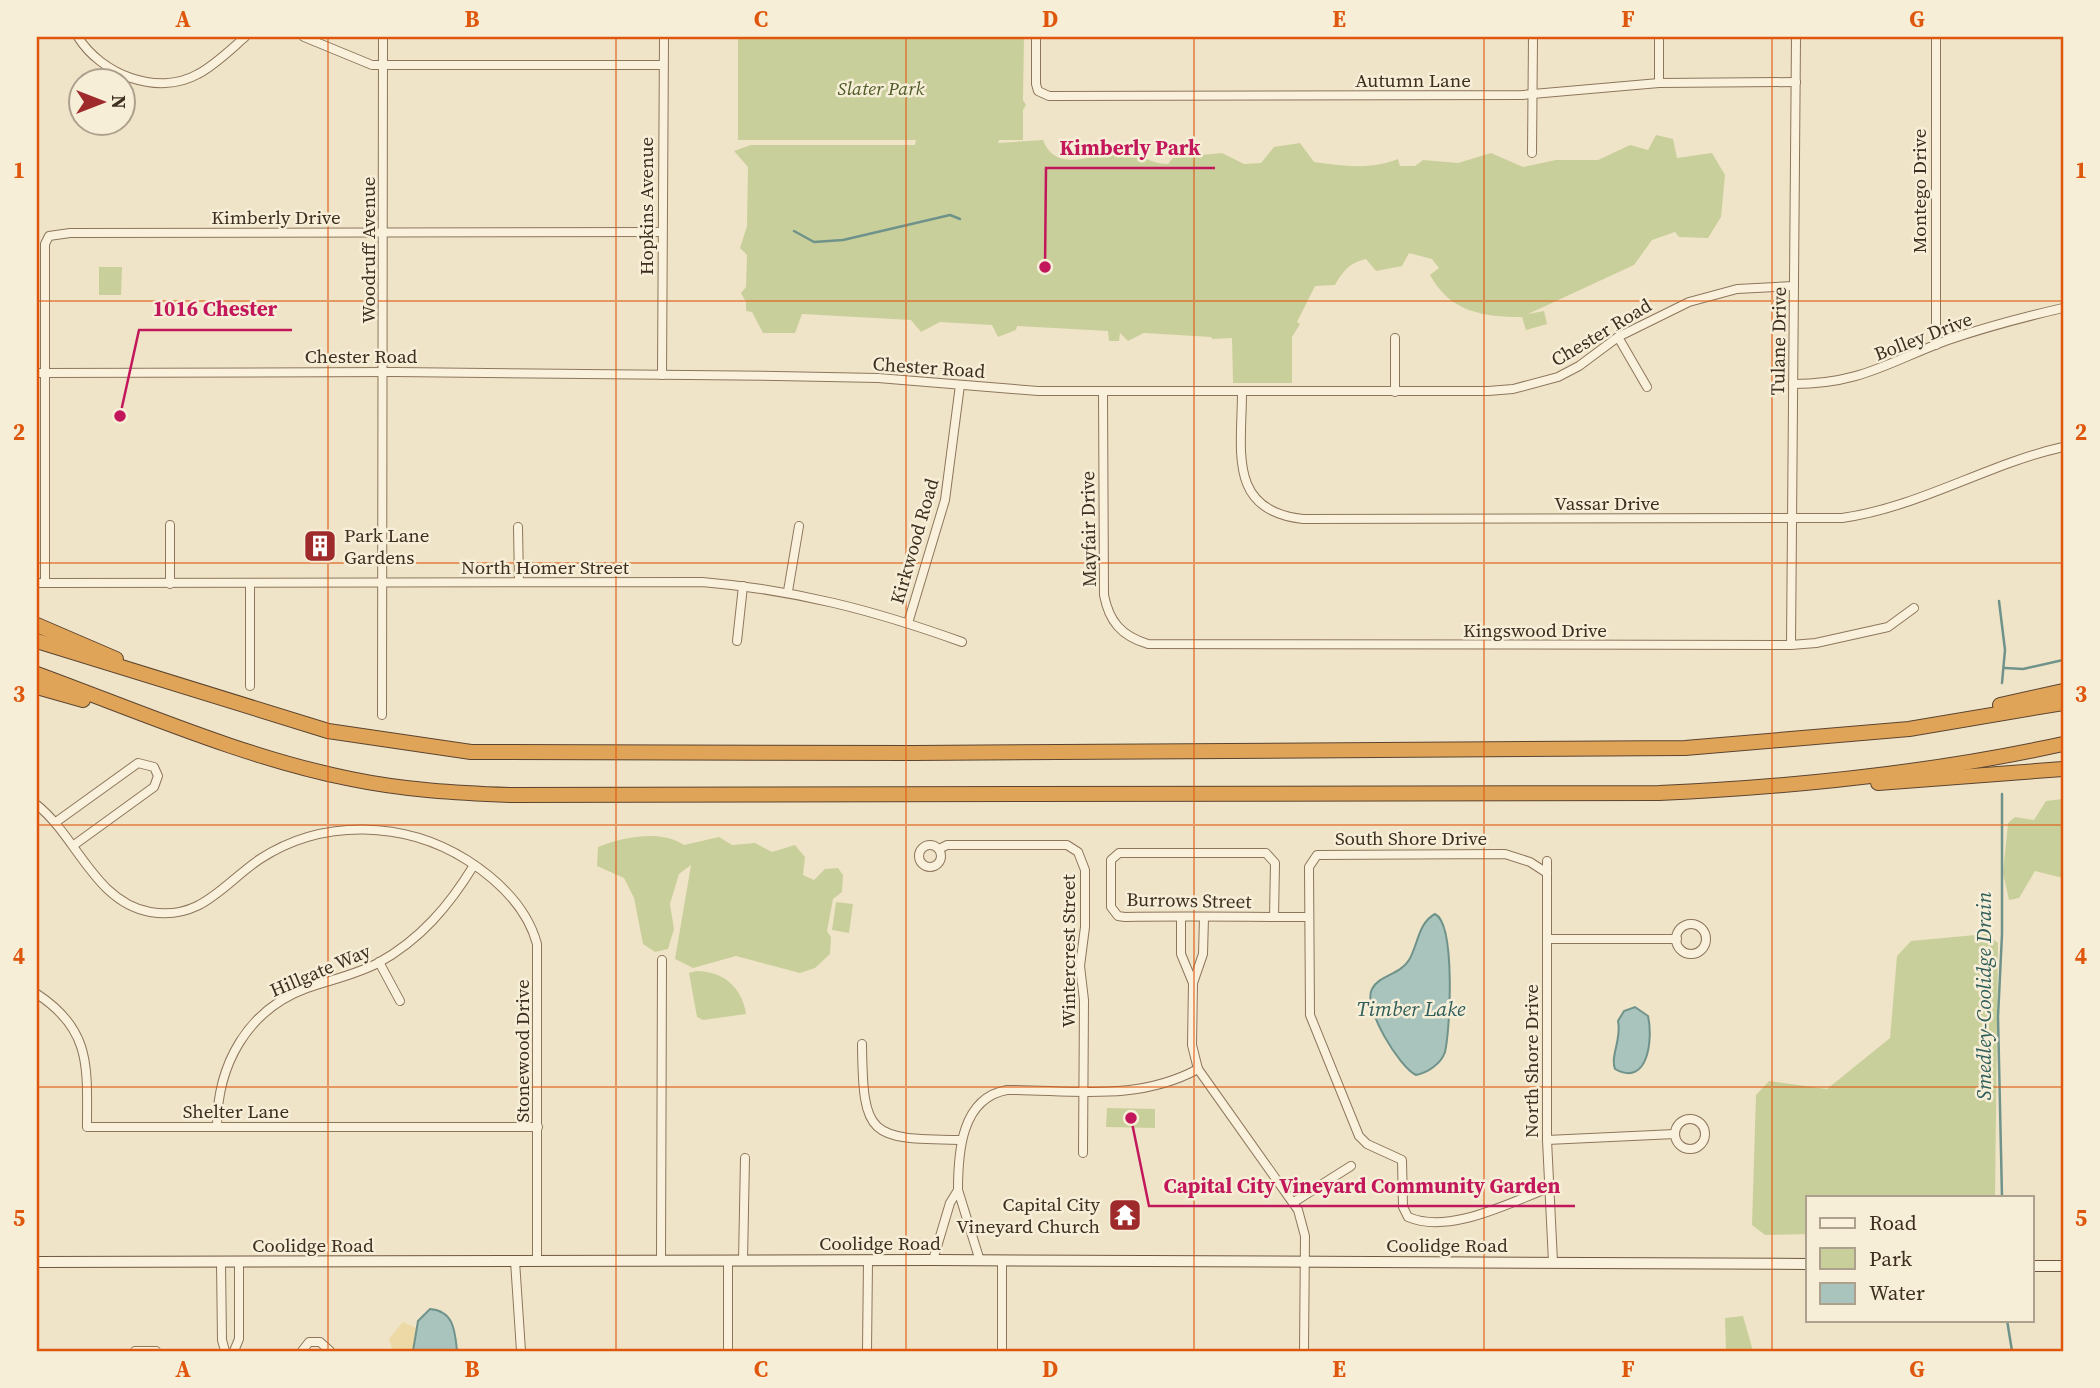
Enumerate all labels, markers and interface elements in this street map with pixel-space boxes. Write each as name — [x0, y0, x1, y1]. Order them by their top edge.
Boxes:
text: A — [175, 3, 191, 35]
text: B — [465, 3, 480, 35]
text: C — [754, 3, 768, 35]
text: D — [1042, 3, 1058, 35]
text: E — [1332, 3, 1346, 35]
text: F — [1621, 3, 1635, 35]
text: G — [1909, 3, 1925, 35]
north arrow — [66, 66, 136, 136]
street label: Autumn Lane — [1355, 67, 1471, 93]
park label: Slater Park — [838, 75, 924, 101]
text: N — [106, 95, 132, 109]
callout: Kimberly Park — [1046, 126, 1215, 168]
street label: Montego Drive — [1906, 129, 1932, 253]
text: Kimberly Park — [1059, 133, 1201, 162]
street label: Hopkins Avenue — [633, 137, 659, 275]
text: 1 — [13, 154, 25, 186]
text: 1 — [2075, 154, 2087, 186]
street label: Woodruff Avenue — [355, 177, 381, 324]
street label: Kimberly Drive — [211, 204, 341, 230]
street label: Tulane Drive — [1764, 286, 1792, 396]
callout: 1016 Chester — [139, 288, 292, 330]
street label: Chester Road — [1546, 292, 1656, 372]
text: 1016 Chester — [153, 294, 278, 323]
street label: Bolley Drive — [1870, 305, 1976, 367]
street label: Chester Road — [305, 343, 418, 369]
street label: Chester Road — [872, 350, 986, 384]
text: 2 — [13, 416, 25, 448]
text: 2 — [2075, 416, 2087, 448]
street label: Mayfair Drive — [1074, 471, 1102, 587]
street label: Kirkwood Road — [884, 475, 944, 607]
street label: Vassar Drive — [1554, 490, 1660, 516]
place label: Park Lane Gardens — [344, 522, 430, 570]
building icon: Park Lane Gardens — [301, 527, 339, 565]
street label: North Homer Street — [461, 554, 630, 580]
street label: Kingswood Drive — [1463, 617, 1607, 643]
text: 3 — [13, 678, 25, 710]
text: 3 — [2075, 678, 2087, 710]
street label: South Shore Drive — [1335, 825, 1487, 851]
street label: Wintercrest Street — [1055, 873, 1081, 1028]
street label: Burrows Street — [1126, 886, 1253, 914]
water label: Smedley-Coolidge Drain — [1969, 892, 1998, 1100]
street label: Hillgate Way — [266, 937, 374, 1003]
text: 4 — [13, 940, 25, 972]
text: 4 — [2075, 940, 2087, 972]
street label: Stonewood Drive — [509, 979, 535, 1123]
street label: North Shore Drive — [1518, 984, 1544, 1138]
water label: Timber Lake — [1356, 994, 1466, 1023]
street label: Shelter Lane — [183, 1098, 289, 1124]
callout: Capital City Vineyard Community Garden — [1149, 1164, 1575, 1206]
text: Capital City Vineyard Community Garden — [1164, 1171, 1560, 1200]
place label: Capital City Vineyard Church — [956, 1191, 1100, 1239]
temple icon: Capital City Vineyard Church — [1106, 1196, 1144, 1234]
legend — [1806, 1196, 2034, 1322]
text: 5 — [13, 1202, 25, 1234]
text: 5 — [2075, 1202, 2087, 1234]
text: Road — [1869, 1208, 1917, 1237]
street label: Coolidge Road — [819, 1230, 941, 1256]
street label: Coolidge Road — [252, 1232, 374, 1258]
street label: Coolidge Road — [1386, 1232, 1508, 1258]
text: Park — [1869, 1244, 1913, 1273]
text: Water — [1869, 1278, 1925, 1307]
text: A — [175, 1353, 191, 1385]
text: B — [465, 1353, 480, 1385]
text: C — [754, 1353, 768, 1385]
text: D — [1042, 1353, 1058, 1385]
text: E — [1332, 1353, 1346, 1385]
text: F — [1621, 1353, 1635, 1385]
text: G — [1909, 1353, 1925, 1385]

